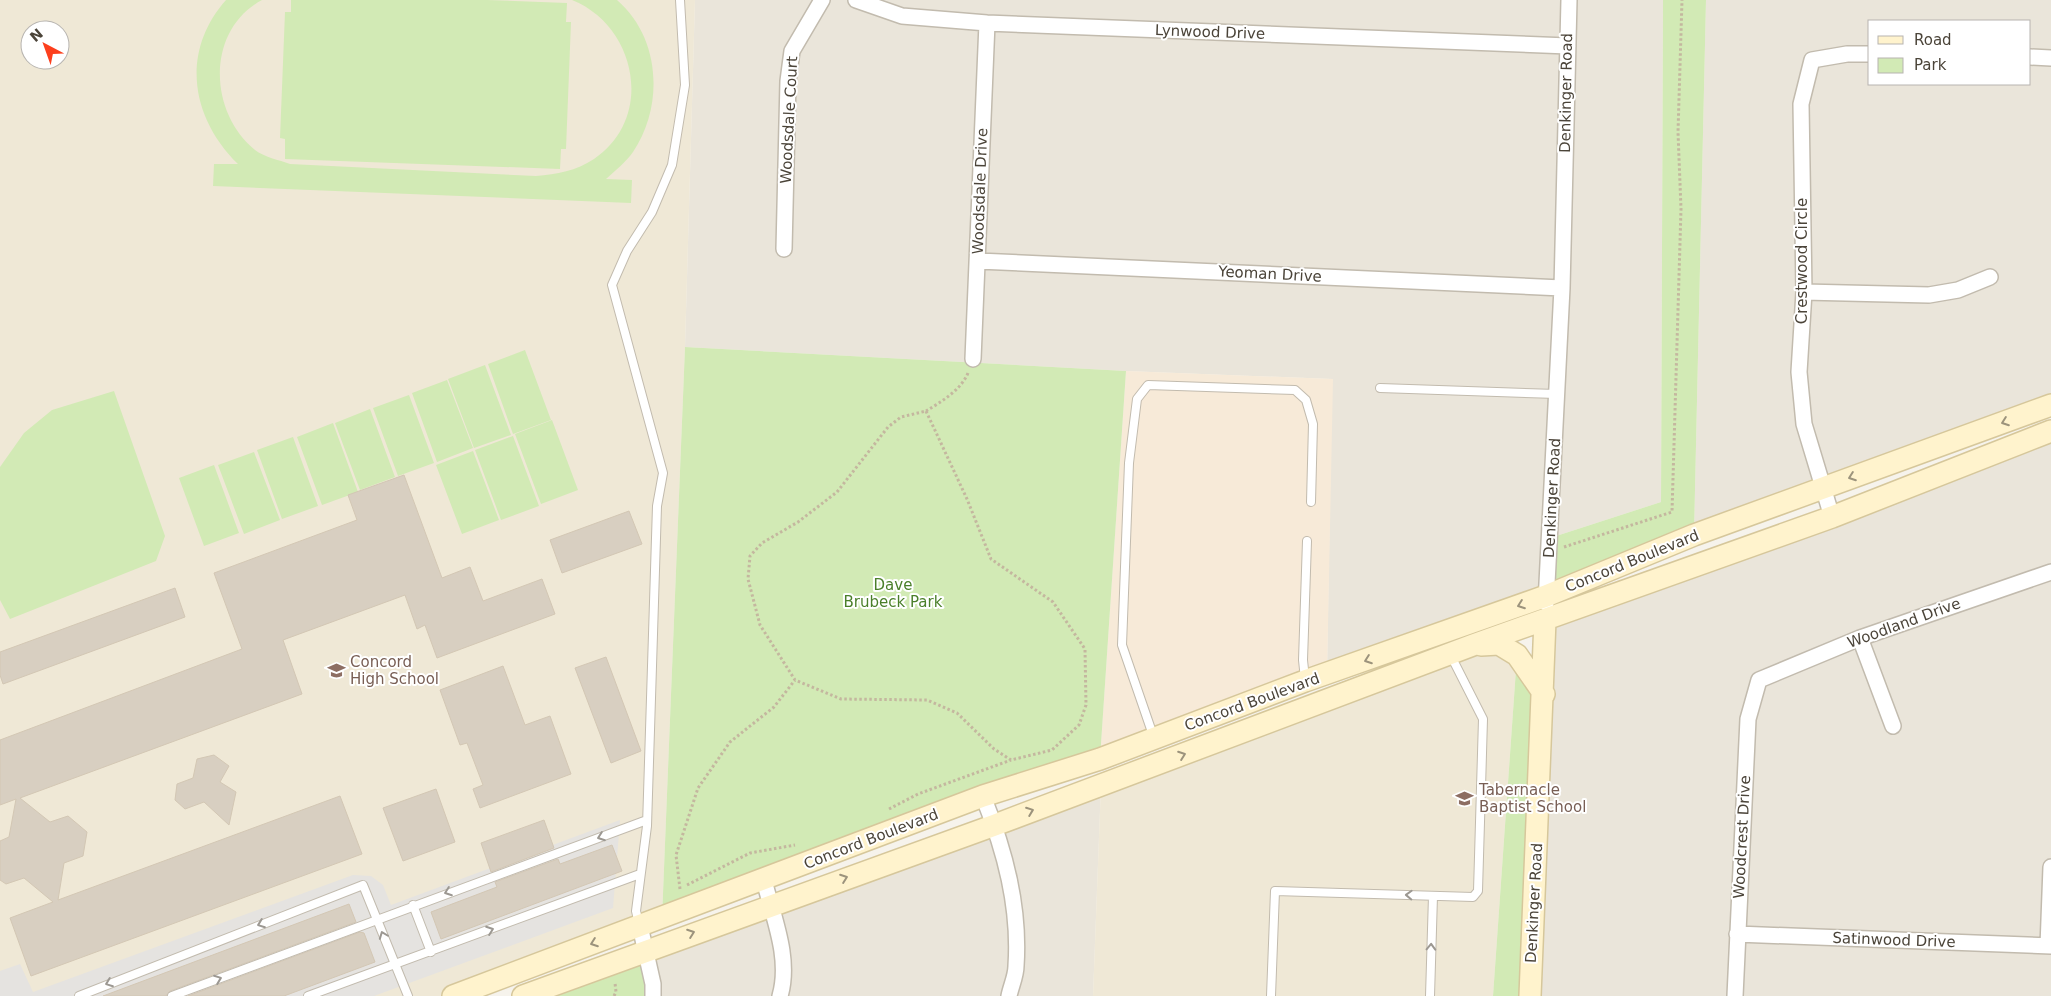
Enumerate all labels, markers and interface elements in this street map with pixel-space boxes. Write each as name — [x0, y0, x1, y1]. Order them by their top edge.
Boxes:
north arrow — [20, 20, 70, 70]
legend — [1868, 20, 2031, 85]
street label: Lynwood Drive — [1155, 21, 1265, 43]
text: N — [27, 25, 46, 45]
text: Road — [1914, 31, 1952, 49]
street label: Denkinger Road — [1556, 33, 1576, 153]
street label: Woodsdale Court — [777, 56, 801, 184]
text: Park — [1914, 56, 1947, 74]
street label: Woodsdale Drive — [969, 127, 991, 255]
street label: Crestwood Circle — [1793, 198, 1811, 324]
street label: Yeoman Drive — [1217, 262, 1322, 286]
one-way arrow — [2001, 416, 2010, 426]
street label: Denkinger Road — [1540, 438, 1564, 558]
one-way arrow — [1848, 471, 1857, 481]
street label: Concord Boulevard — [1563, 526, 1701, 596]
park label: Dave Brubeck Park — [844, 576, 943, 611]
street label: Woodland Drive — [1845, 594, 1963, 652]
one-way arrow — [1517, 599, 1526, 609]
place label: Concord High School — [350, 653, 439, 688]
one-way arrow — [1364, 654, 1373, 664]
school or university icon: Concord High School — [326, 661, 346, 681]
street label: Concord Boulevard — [1182, 669, 1322, 735]
one-way arrow — [1177, 751, 1186, 761]
street label: Woodcrest Drive — [1730, 775, 1754, 899]
place label: Tabernacle Baptist School — [1478, 781, 1586, 816]
school or university icon: Tabernacle Baptist School — [1455, 789, 1475, 809]
street label: Concord Boulevard — [801, 805, 941, 873]
one-way arrow — [1025, 807, 1033, 817]
one-way arrow — [597, 831, 606, 841]
street label: Denkinger Road — [1522, 843, 1546, 963]
one-way arrow — [839, 874, 848, 884]
one-way arrow — [445, 886, 453, 896]
one-way arrow — [1405, 890, 1412, 900]
one-way arrow — [257, 918, 266, 929]
one-way arrow — [485, 926, 494, 936]
one-way arrow — [686, 929, 695, 939]
street label: Satinwood Drive — [1832, 929, 1956, 951]
one-way arrow — [379, 931, 389, 939]
one-way arrow — [590, 937, 599, 947]
one-way arrow — [1426, 943, 1437, 951]
one-way arrow — [213, 975, 221, 985]
one-way arrow — [106, 977, 114, 987]

